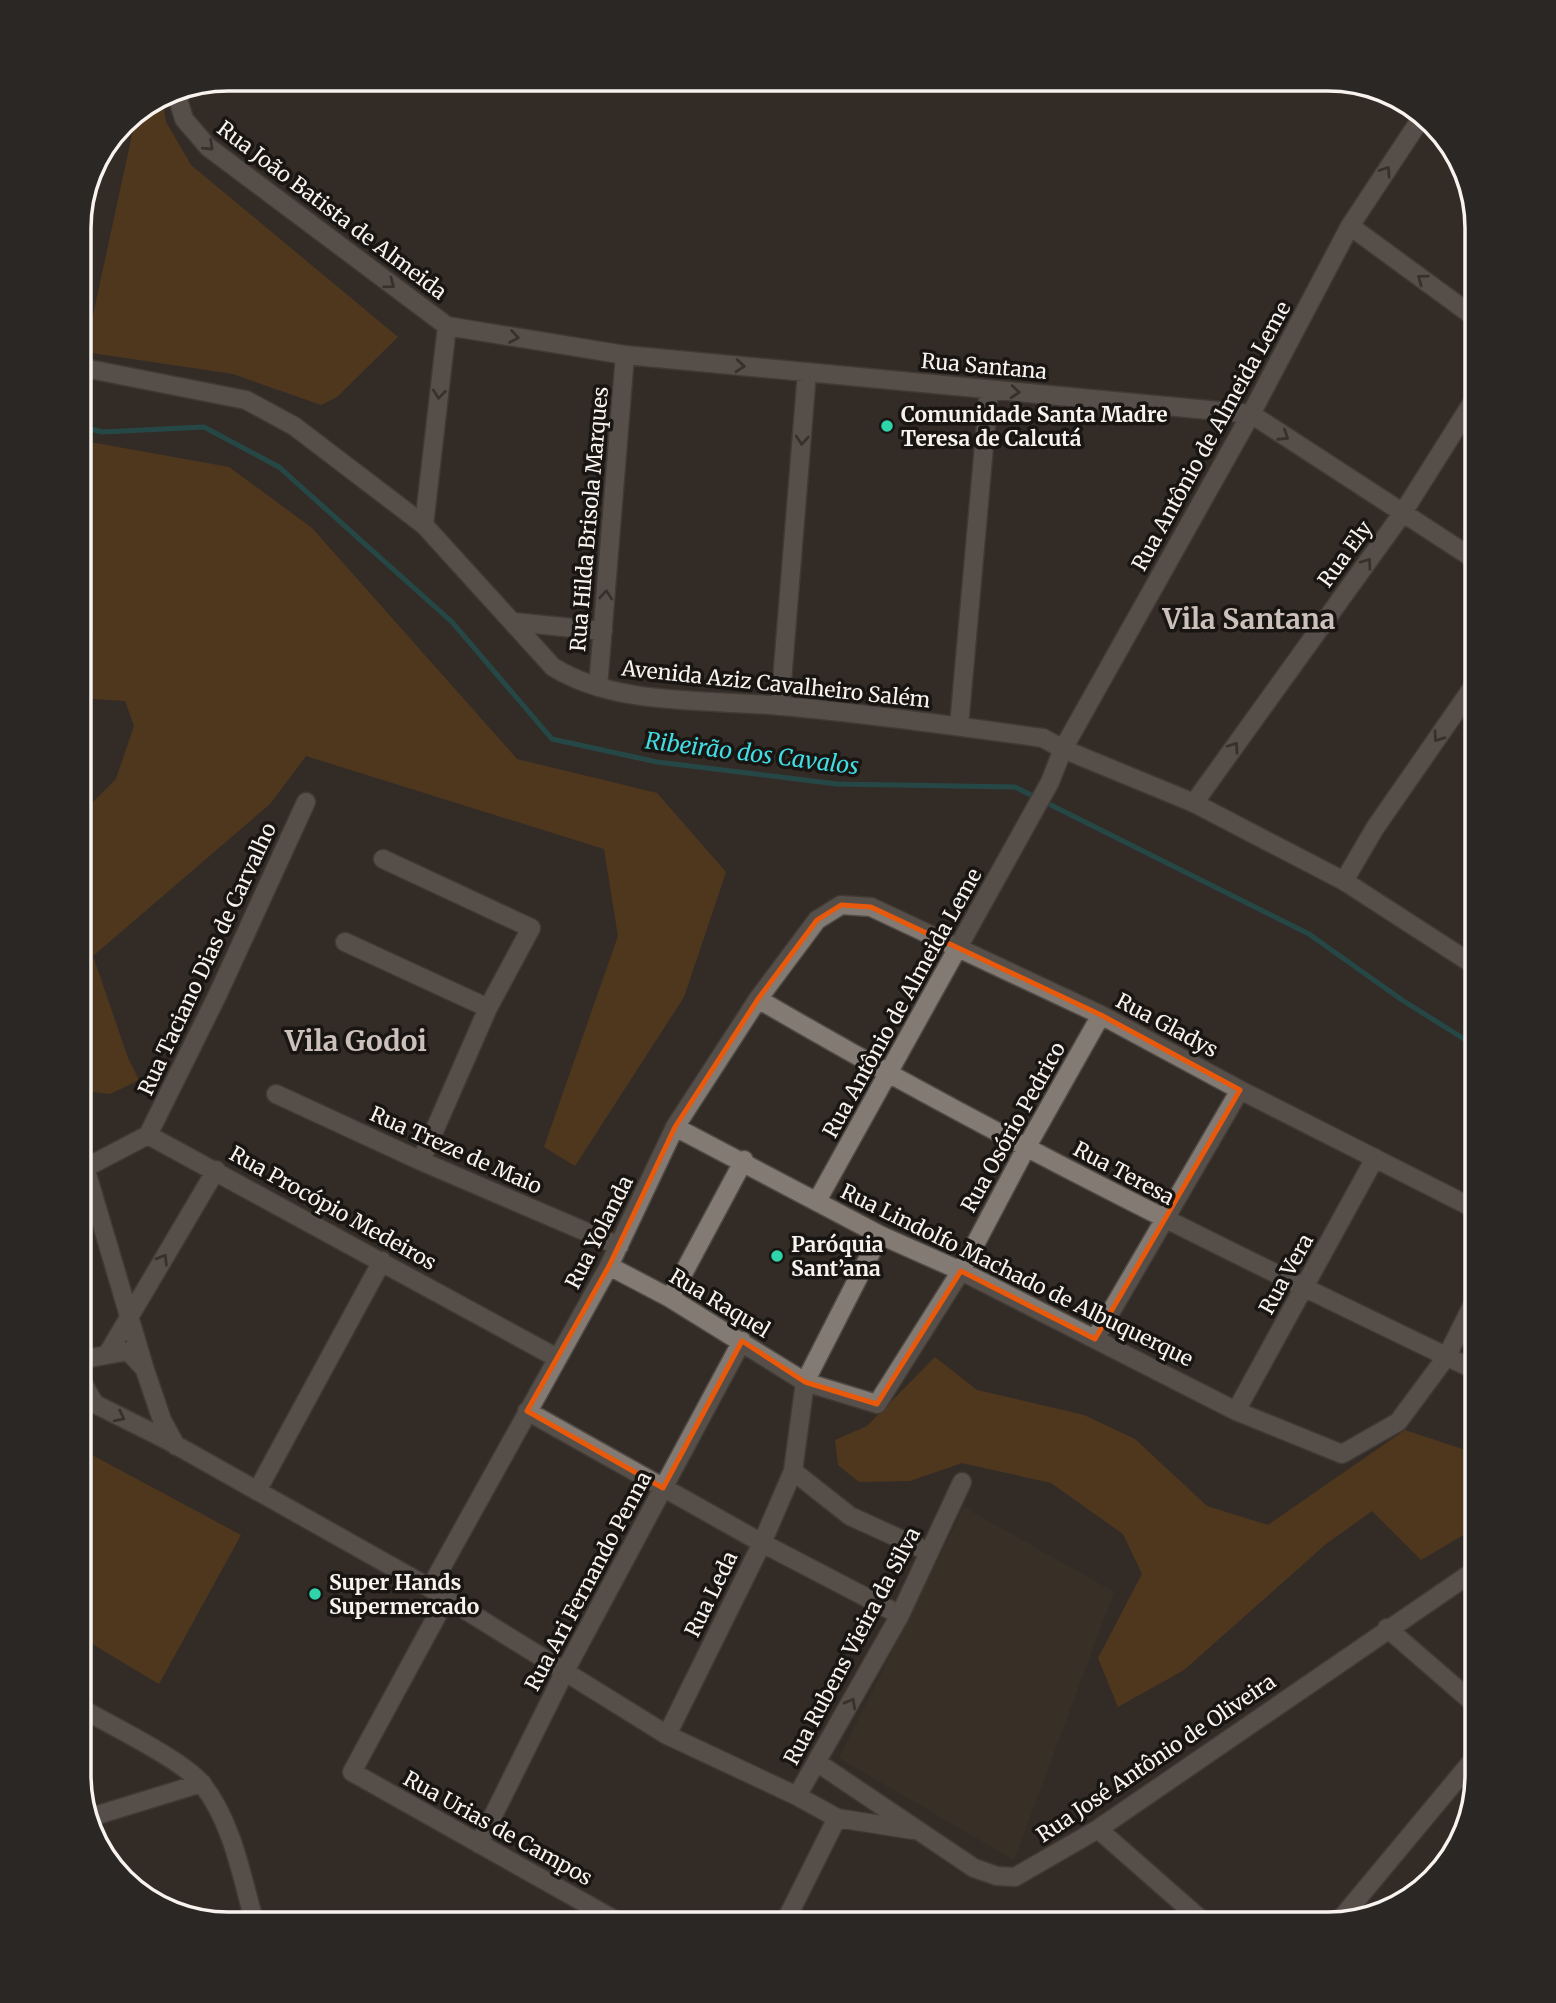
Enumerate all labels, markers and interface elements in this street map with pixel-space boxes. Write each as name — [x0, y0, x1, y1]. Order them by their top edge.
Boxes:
street label: Rua João Batista de Almeida — [212, 115, 452, 305]
one-way arrow — [201, 138, 214, 151]
one-way arrow — [1378, 166, 1391, 179]
one-way arrow — [382, 275, 395, 288]
one-way arrow — [1417, 275, 1430, 287]
street label: Rua Antônio de Almeida Leme — [1126, 296, 1297, 575]
one-way arrow — [508, 329, 520, 344]
street label: Rua Santana — [920, 347, 1048, 385]
one-way arrow — [735, 358, 746, 373]
one-way arrow — [1010, 384, 1021, 399]
street label: Rua Hilda Brisola Marques — [564, 385, 614, 653]
one-way arrow — [432, 388, 447, 400]
place label: Comunidade Santa Madre Teresa de Calcutá — [901, 401, 1168, 452]
marker: Comunidade Santa Madre Teresa de Calcutá — [879, 418, 895, 434]
one-way arrow — [1276, 428, 1289, 441]
one-way arrow — [795, 435, 810, 446]
street label: Rua Ely — [1312, 515, 1379, 593]
one-way arrow — [1359, 558, 1371, 571]
one-way arrow — [598, 589, 613, 600]
district label: Vila Santana — [1161, 601, 1336, 637]
street label: Avenida Aziz Cavalheiro Salém — [619, 654, 932, 714]
water label: Ribeirão dos Cavalos — [644, 726, 860, 780]
one-way arrow — [1434, 729, 1446, 742]
one-way arrow — [1226, 742, 1238, 755]
street label: Rua Taciano Dias de Carvalho — [132, 818, 282, 1100]
street label: Rua Antônio de Almeida Leme — [817, 863, 988, 1142]
street label: Rua Gladys — [1111, 987, 1223, 1063]
district label: Vila Godoi — [284, 1023, 427, 1059]
street label: Rua Osório Pedrico — [955, 1037, 1071, 1217]
street label: Rua Treze de Maio — [366, 1100, 546, 1200]
street label: Rua Teresa — [1069, 1135, 1179, 1211]
street label: Rua Procópio Medeiros — [225, 1140, 441, 1276]
street label: Rua Yolanda — [559, 1171, 639, 1293]
street label: Rua Lindolfo Machado de Albuquerque — [836, 1178, 1198, 1372]
street label: Rua Vera — [1253, 1229, 1319, 1319]
place label: Paróquia Sant’ana — [791, 1231, 884, 1282]
marker: Paróquia Sant’ana — [769, 1248, 785, 1264]
one-way arrow — [155, 1254, 168, 1266]
street label: Rua Raquel — [665, 1262, 776, 1344]
one-way arrow — [113, 1408, 125, 1422]
street label: Rua Ari Fernando Penna — [519, 1467, 657, 1695]
street label: Rua Rubens Vieira da Silva — [778, 1523, 926, 1769]
street label: Rua Leda — [679, 1547, 743, 1641]
place label: Super Hands Supermercado — [329, 1569, 479, 1620]
marker: Super Hands Supermercado — [307, 1586, 323, 1602]
street label: Rua José Antônio de Oliveira — [1031, 1668, 1281, 1848]
one-way arrow — [843, 1698, 856, 1711]
street label: Rua Urias de Campos — [399, 1765, 597, 1891]

